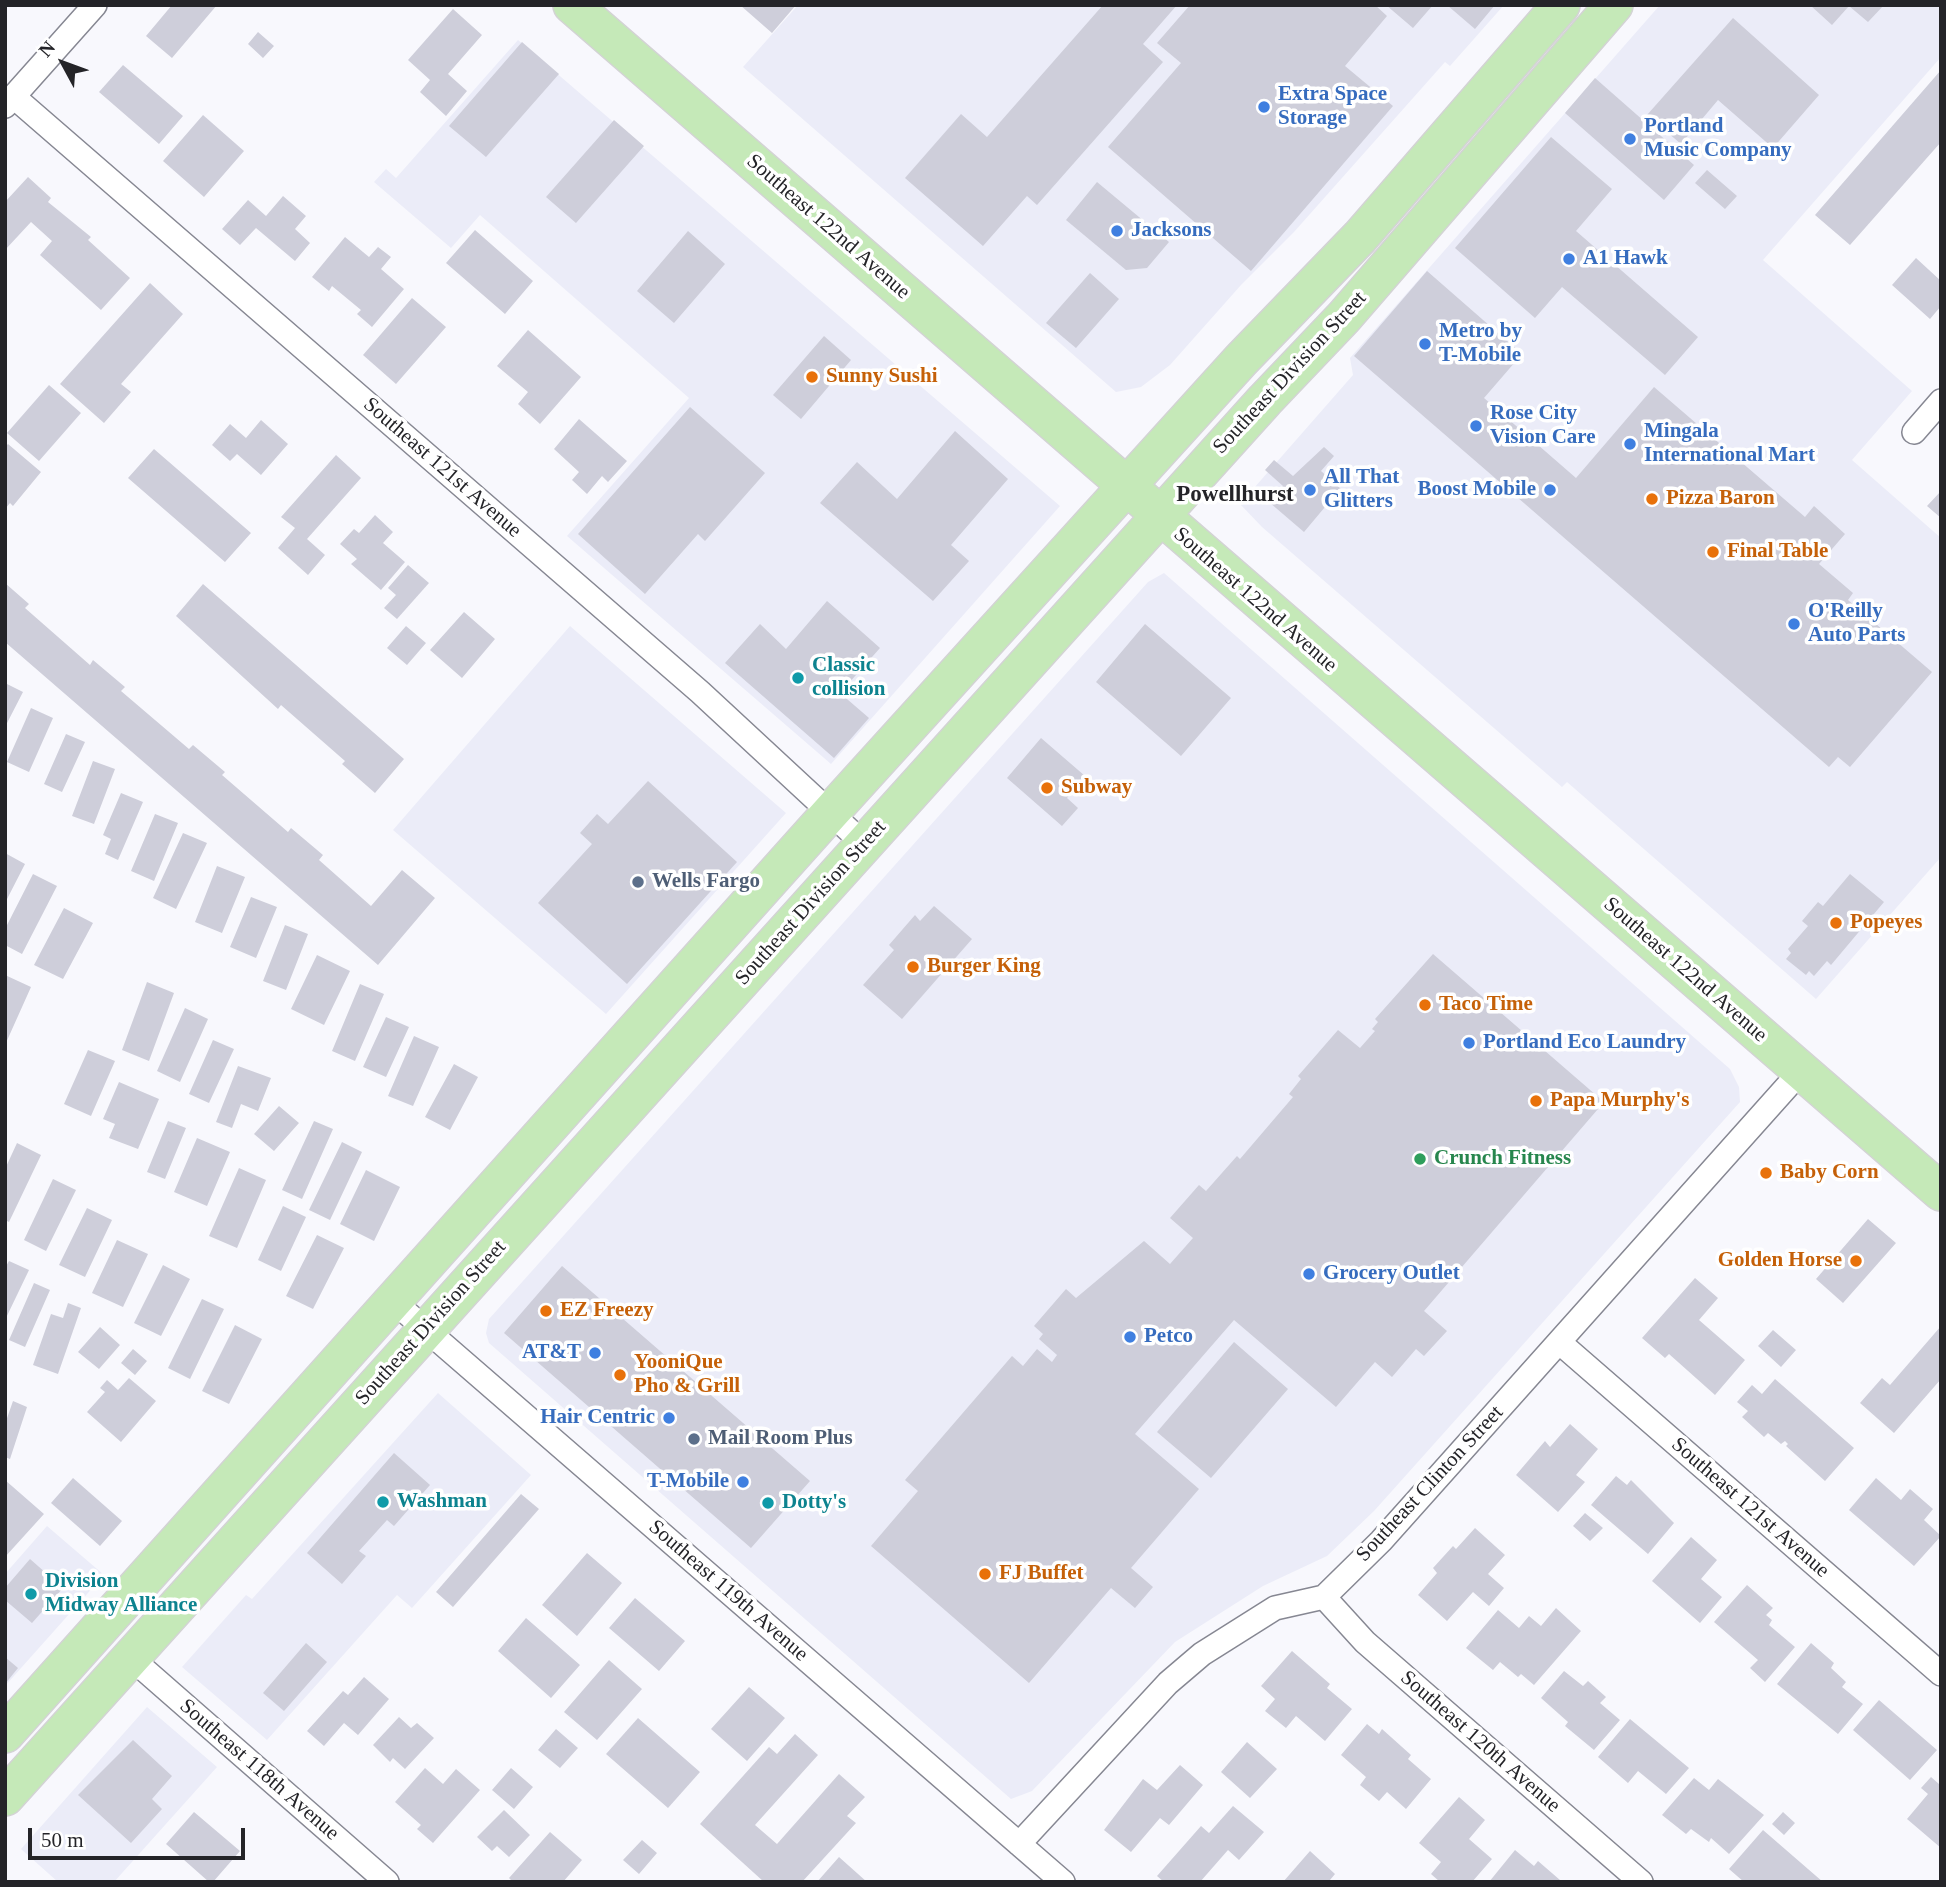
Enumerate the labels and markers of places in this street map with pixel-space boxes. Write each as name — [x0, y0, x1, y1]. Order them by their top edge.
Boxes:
place label: Extra Space Storage — [1278, 82, 1387, 132]
marker: Extra Space Storage — [1256, 99, 1272, 115]
place label: Portland Music Company — [1644, 114, 1792, 164]
marker: Portland Music Company — [1622, 131, 1638, 147]
place label: Jacksons — [1131, 218, 1212, 244]
marker: Jacksons — [1109, 223, 1125, 239]
place label: A1 Hawk — [1583, 246, 1668, 272]
marker: A1 Hawk — [1561, 251, 1577, 267]
place label: Metro by T-Mobile — [1439, 319, 1522, 369]
marker: Metro by T-Mobile — [1417, 336, 1433, 352]
place label: Sunny Sushi — [826, 364, 938, 390]
marker: Sunny Sushi — [804, 369, 820, 385]
place label: Rose City Vision Care — [1490, 401, 1596, 451]
marker: Rose City Vision Care — [1468, 418, 1484, 434]
place label: Mingala International Mart — [1644, 419, 1815, 469]
marker: Mingala International Mart — [1622, 436, 1638, 452]
place label: All That Glitters — [1324, 465, 1399, 515]
place label: Boost Mobile — [1418, 477, 1536, 503]
marker: All That Glitters — [1302, 482, 1318, 498]
marker: Boost Mobile — [1542, 482, 1558, 498]
place label: Pizza Baron — [1666, 486, 1775, 512]
marker: Pizza Baron — [1644, 491, 1660, 507]
place label: Final Table — [1727, 539, 1828, 565]
marker: Final Table — [1705, 544, 1721, 560]
place label: O'Reilly Auto Parts — [1808, 599, 1905, 649]
marker: O'Reilly Auto Parts — [1786, 616, 1802, 632]
place label: Classic collision — [812, 653, 886, 703]
marker: Classic collision — [790, 670, 806, 686]
place label: Subway — [1061, 775, 1132, 801]
marker: Subway — [1039, 780, 1055, 796]
place label: Wells Fargo — [652, 869, 760, 895]
marker: Wells Fargo — [630, 874, 646, 890]
place label: Popeyes — [1850, 910, 1922, 936]
marker: Popeyes — [1828, 915, 1844, 931]
place label: Burger King — [927, 954, 1041, 980]
marker: Burger King — [905, 959, 921, 975]
place label: Taco Time — [1439, 992, 1533, 1018]
marker: Taco Time — [1417, 997, 1433, 1013]
place label: Portland Eco Laundry — [1483, 1030, 1686, 1056]
marker: Portland Eco Laundry — [1461, 1035, 1477, 1051]
place label: Papa Murphy's — [1550, 1088, 1689, 1114]
marker: Papa Murphy's — [1528, 1093, 1544, 1109]
place label: Crunch Fitness — [1434, 1146, 1571, 1172]
marker: Crunch Fitness — [1412, 1151, 1428, 1167]
place label: Baby Corn — [1780, 1160, 1879, 1186]
marker: Baby Corn — [1758, 1165, 1774, 1181]
place label: Golden Horse — [1718, 1248, 1842, 1274]
marker: Golden Horse — [1848, 1253, 1864, 1269]
place label: Grocery Outlet — [1323, 1261, 1460, 1287]
marker: Grocery Outlet — [1301, 1266, 1317, 1282]
place label: EZ Freezy — [560, 1298, 653, 1324]
marker: EZ Freezy — [538, 1303, 554, 1319]
place label: Petco — [1144, 1324, 1193, 1350]
marker: Petco — [1122, 1329, 1138, 1345]
place label: AT&T — [522, 1340, 581, 1366]
marker: AT&T — [587, 1345, 603, 1361]
place label: YooniQue Pho & Grill — [634, 1350, 740, 1400]
marker: YooniQue Pho & Grill — [612, 1367, 628, 1383]
place label: Hair Centric — [540, 1405, 655, 1431]
marker: Hair Centric — [661, 1410, 677, 1426]
place label: Mail Room Plus — [708, 1426, 853, 1452]
marker: Mail Room Plus — [686, 1431, 702, 1447]
place label: T-Mobile — [647, 1469, 729, 1495]
marker: T-Mobile — [735, 1474, 751, 1490]
place label: Washman — [397, 1489, 487, 1515]
place label: Dotty's — [782, 1490, 846, 1516]
marker: Washman — [375, 1494, 391, 1510]
marker: Dotty's — [760, 1495, 776, 1511]
place label: FJ Buffet — [999, 1561, 1084, 1587]
marker: FJ Buffet — [977, 1566, 993, 1582]
place label: Division Midway Alliance — [45, 1569, 197, 1619]
marker: Division Midway Alliance — [23, 1586, 39, 1602]

